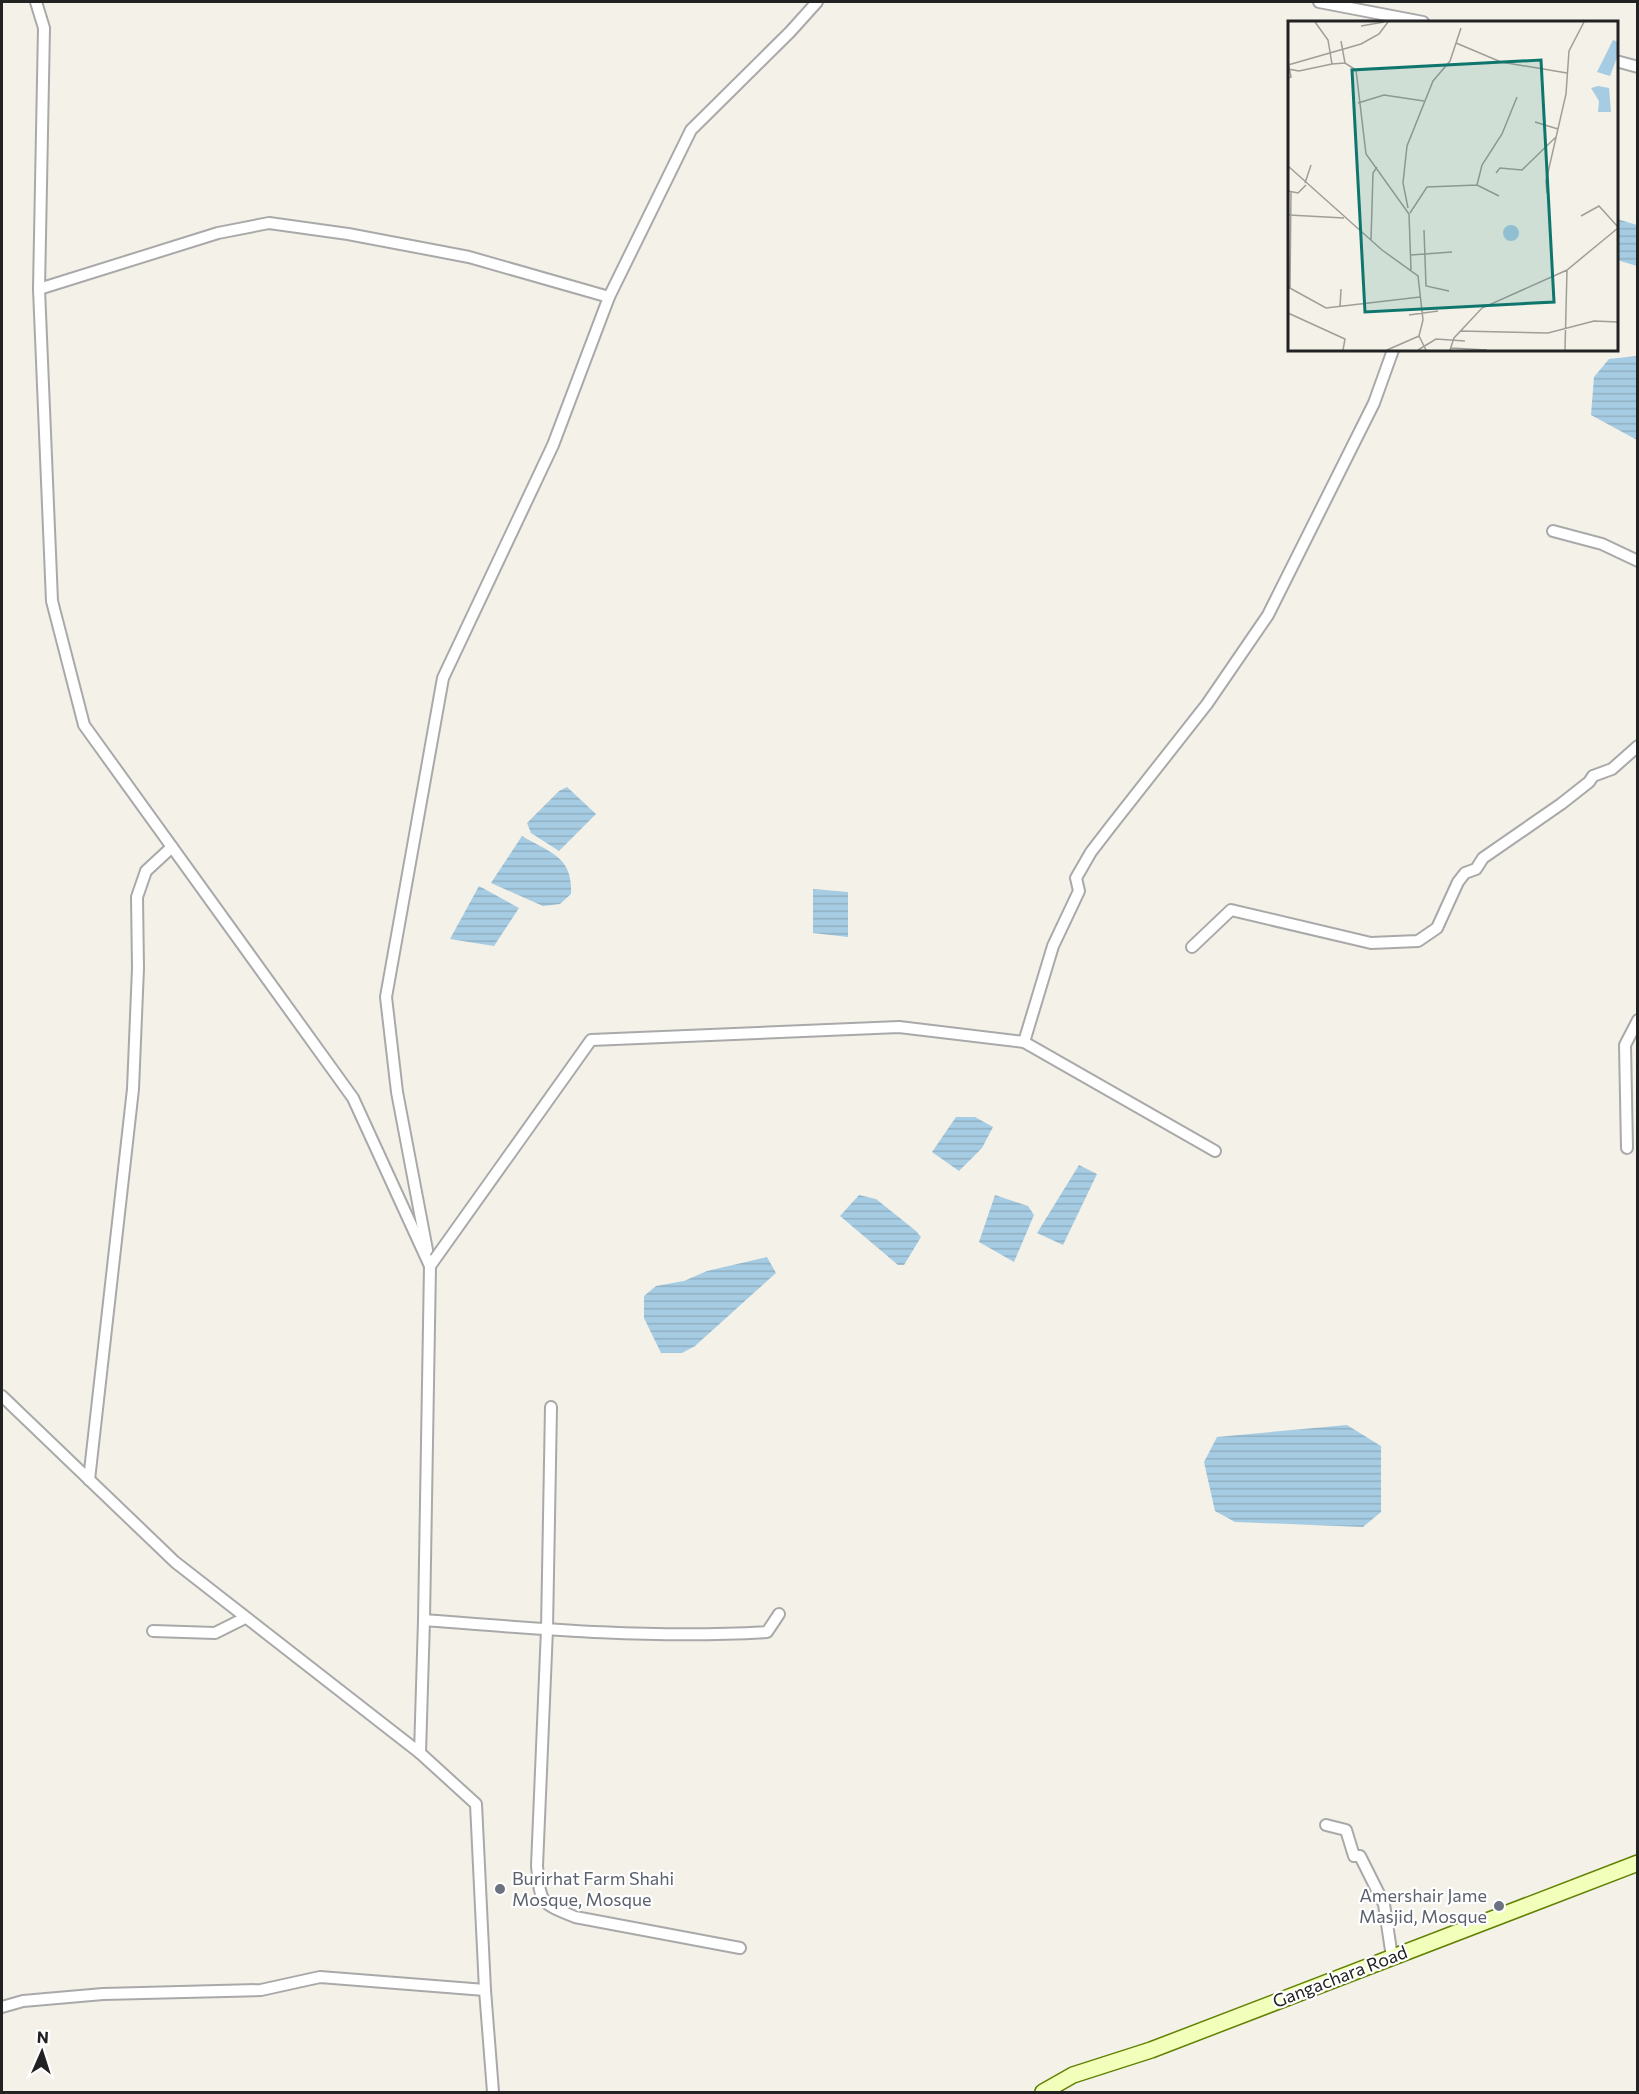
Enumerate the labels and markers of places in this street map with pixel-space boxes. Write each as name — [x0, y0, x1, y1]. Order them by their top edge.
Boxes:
place label: Burirhat Farm Shahi Mosque, Mosque — [512, 1867, 674, 1910]
marker: Burirhat Farm Shahi Mosque, Mosque — [493, 1882, 507, 1896]
place label: Amershair Jame Masjid, Mosque — [1359, 1884, 1487, 1927]
marker: Amershair Jame Masjid, Mosque — [1492, 1899, 1506, 1913]

